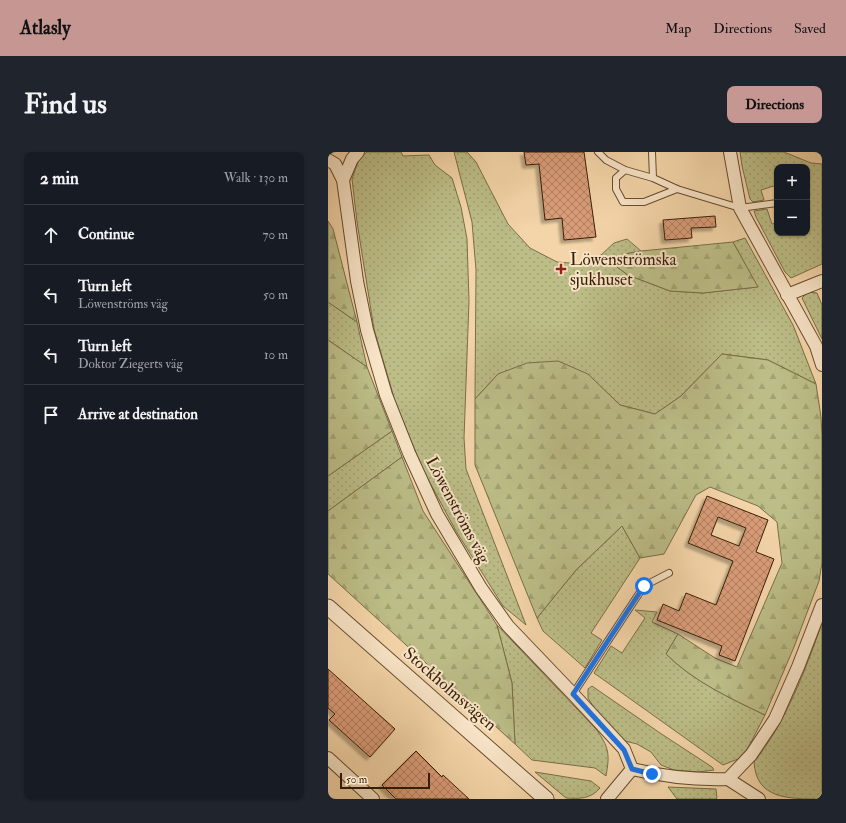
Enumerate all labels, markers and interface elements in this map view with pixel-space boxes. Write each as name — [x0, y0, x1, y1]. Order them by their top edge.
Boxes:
text: Atlasly — [20, 16, 71, 40]
text: Map — [665, 20, 691, 37]
text: Directions — [713, 20, 772, 37]
text: Saved — [794, 20, 826, 37]
button: Directions — [727, 86, 822, 123]
text: Find us — [24, 87, 107, 122]
map controls — [774, 164, 810, 236]
button: + — [774, 164, 810, 200]
text: 2 min — [40, 168, 79, 189]
text: Walk · 130 m — [224, 170, 288, 186]
button: − — [774, 200, 810, 236]
icon: ahead — [40, 224, 62, 246]
text: Continue — [78, 225, 134, 244]
text: 70 m — [263, 227, 288, 243]
place label: Löwenströmska sjukhuset — [570, 249, 678, 290]
marker: Löwenströmska sjukhuset — [555, 263, 567, 275]
text: Turn left — [78, 277, 132, 296]
icon: left — [40, 284, 62, 306]
text: 50 m — [263, 287, 288, 303]
text: Löwenströms väg — [78, 296, 168, 312]
text: Turn left — [78, 337, 132, 356]
icon: left — [40, 344, 62, 366]
text: 10 m — [264, 347, 288, 363]
text: Doktor Ziegerts väg — [78, 356, 183, 372]
icon: arrive — [40, 404, 62, 426]
text: Arrive at destination — [78, 405, 198, 424]
street label: Löwenströms väg — [421, 453, 495, 567]
route start — [635, 577, 653, 595]
street label: Stockholmsvägen — [399, 643, 501, 735]
route end — [643, 765, 661, 783]
scale bar — [340, 771, 430, 790]
text: 50 m — [346, 773, 367, 786]

